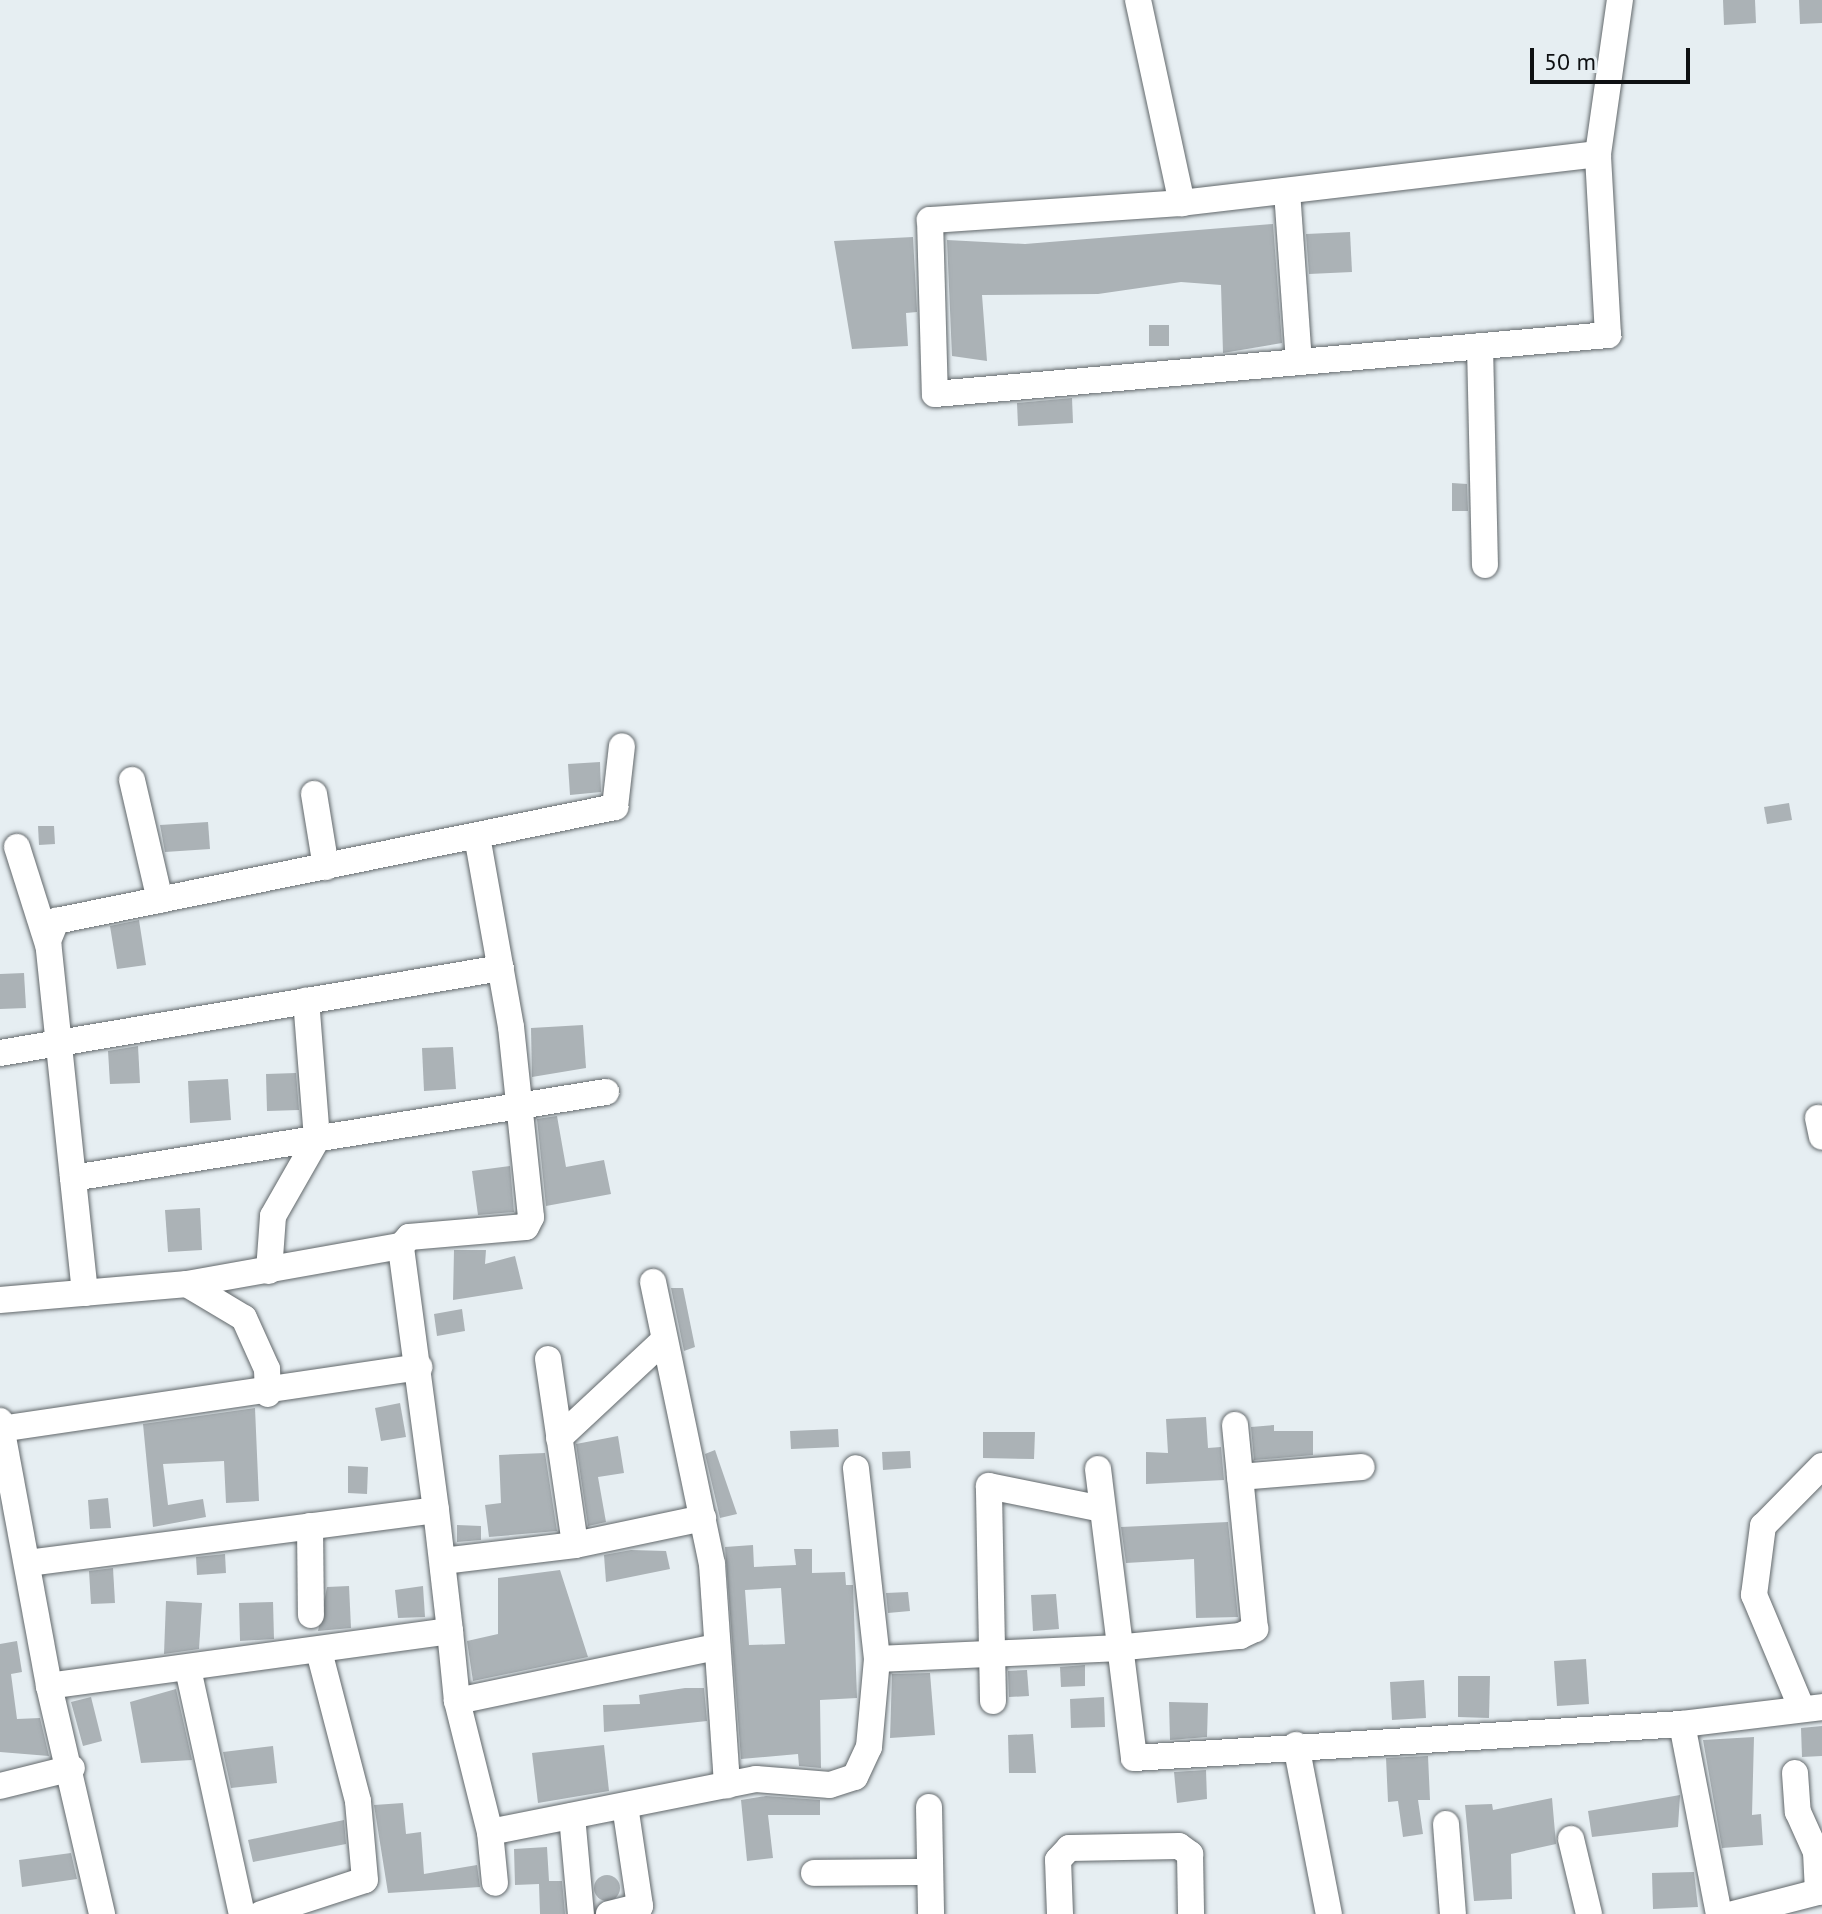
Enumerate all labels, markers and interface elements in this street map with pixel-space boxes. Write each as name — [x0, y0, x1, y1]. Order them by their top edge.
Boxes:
scale bar — [1534, 32, 1694, 82]
text: 50 m — [1544, 46, 1596, 77]

